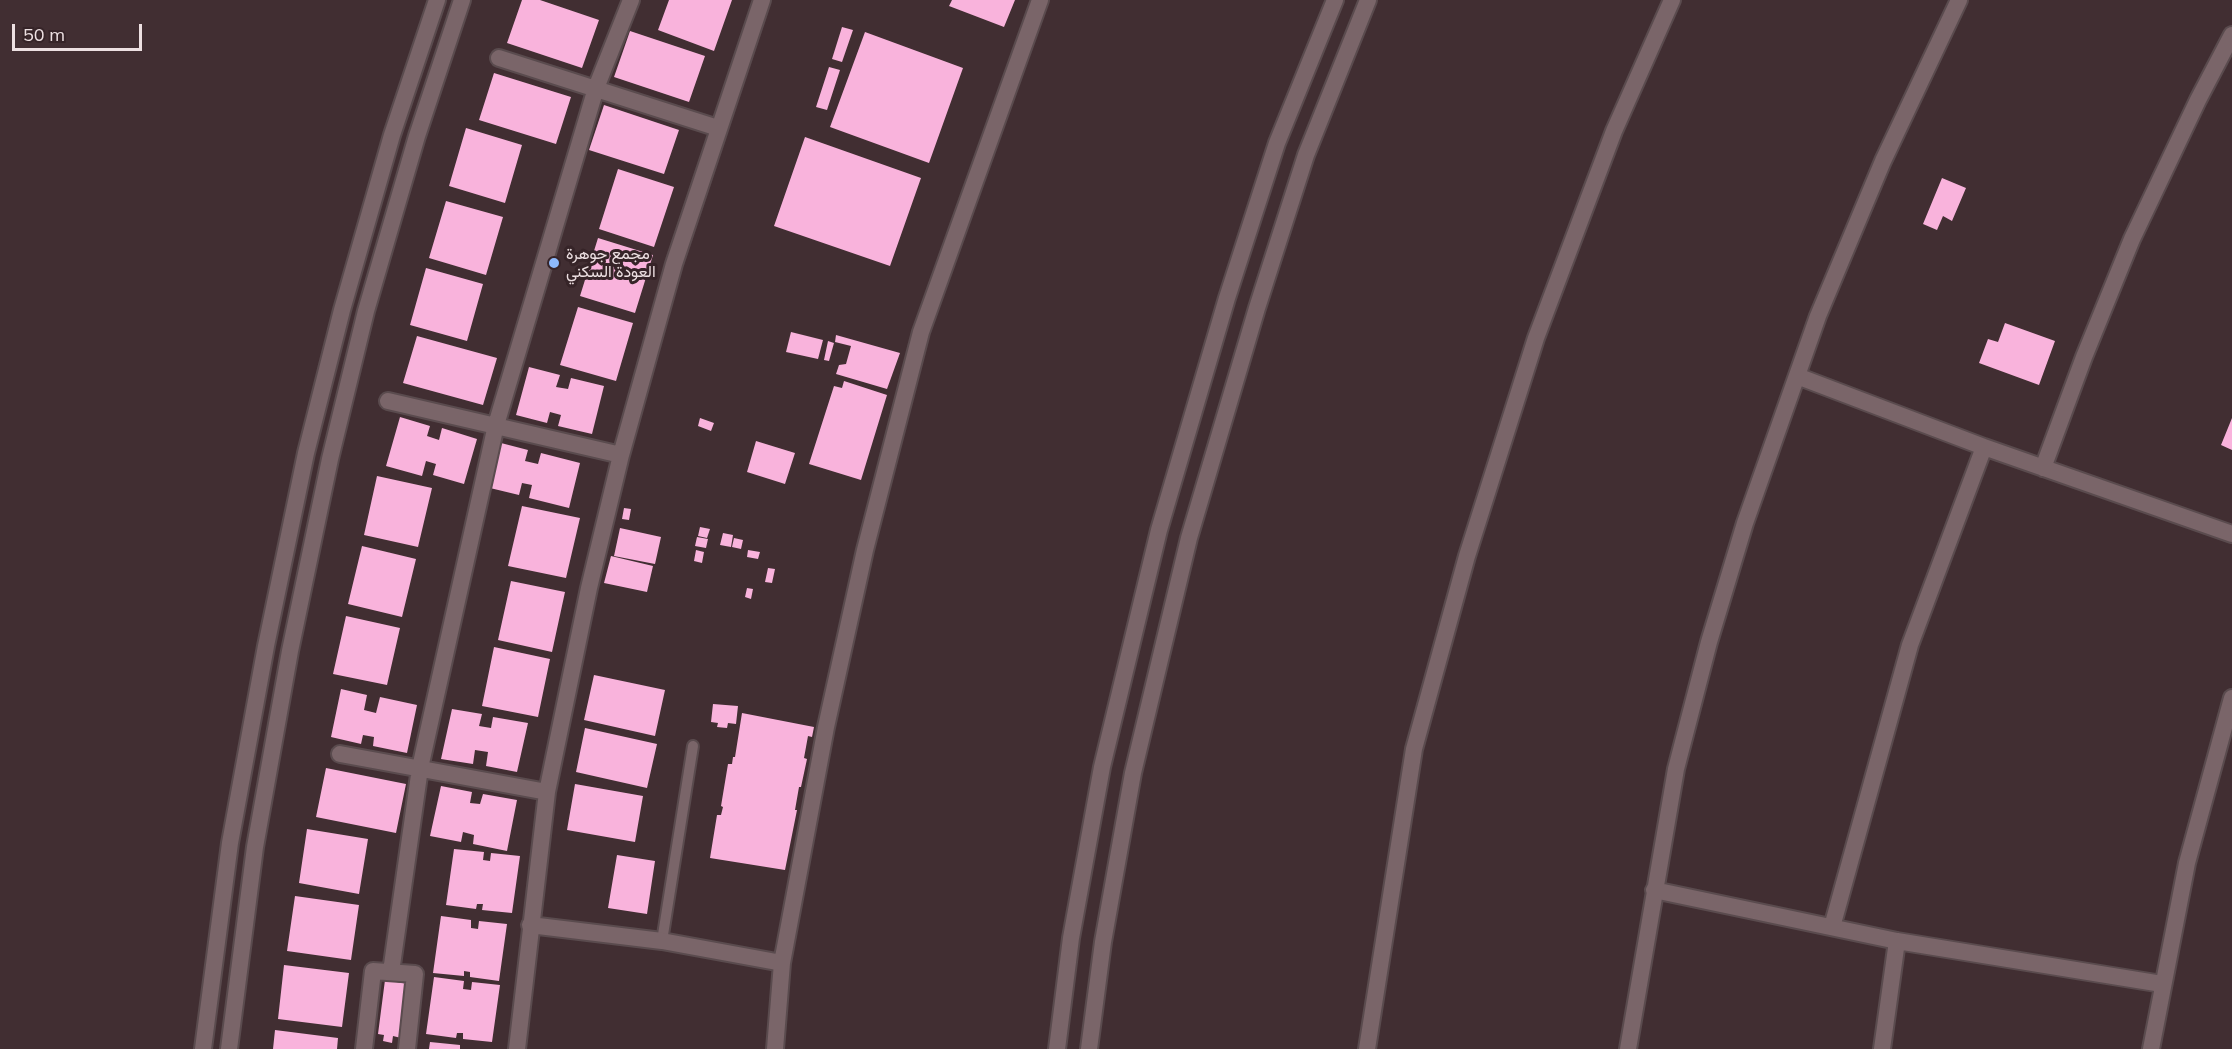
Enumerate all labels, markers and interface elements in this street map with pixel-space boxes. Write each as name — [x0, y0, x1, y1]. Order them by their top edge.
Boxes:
scale bar — [15, 12, 146, 50]
text: 50 m — [23, 23, 65, 46]
place label: مجمع جوهرة العودة السكني — [566, 244, 656, 282]
marker: مجمع جوهرة العودة السكني — [547, 256, 561, 270]

